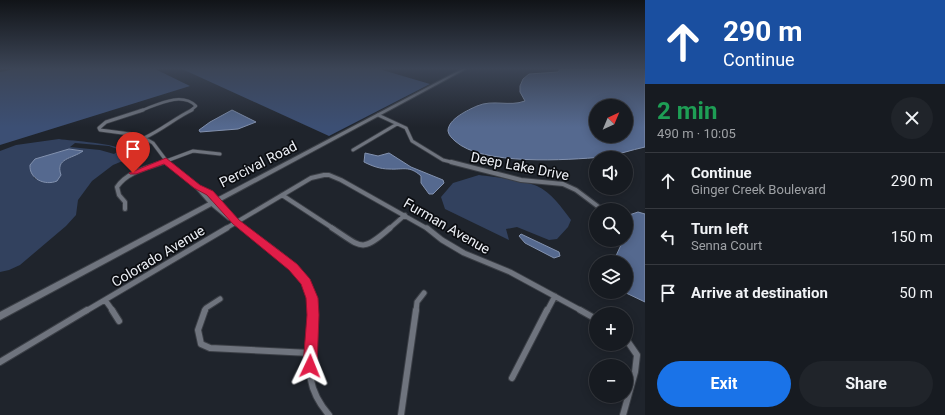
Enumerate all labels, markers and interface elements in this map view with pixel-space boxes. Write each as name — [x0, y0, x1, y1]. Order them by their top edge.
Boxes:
text: 290 m — [723, 15, 802, 48]
icon: ahead — [657, 16, 709, 68]
text: Continue — [723, 49, 795, 70]
text: 2 min — [657, 97, 717, 125]
button: close — [891, 97, 933, 139]
north arrow — [589, 99, 633, 143]
map controls — [589, 99, 633, 403]
text: 490 m · 10:05 — [657, 126, 736, 141]
pin — [116, 132, 150, 173]
icon: arrive — [122, 138, 144, 160]
street label: Percival Road — [217, 138, 299, 190]
street label: Deep Lake Drive — [469, 149, 571, 183]
button: sound — [589, 151, 633, 195]
text: Continue — [691, 164, 752, 182]
icon: ahead — [657, 170, 679, 192]
text: 290 m — [891, 172, 933, 190]
text: Ginger Creek Boulevard — [691, 182, 826, 197]
street label: Furman Avenue — [401, 195, 493, 257]
button: search — [589, 203, 633, 247]
text: Turn left — [691, 220, 748, 238]
street label: Colorado Avenue — [109, 222, 207, 290]
icon: left — [657, 226, 679, 248]
text: 150 m — [891, 228, 933, 246]
text: Senna Court — [691, 238, 762, 253]
button: layers — [589, 255, 633, 299]
icon: arrive — [657, 282, 679, 304]
text: Arrive at destination — [691, 284, 828, 302]
text: 50 m — [899, 284, 933, 302]
button: + — [589, 307, 633, 351]
position arrow — [289, 345, 331, 387]
button: − — [589, 359, 633, 403]
button: Exit — [657, 361, 791, 407]
button: Share — [799, 361, 933, 407]

